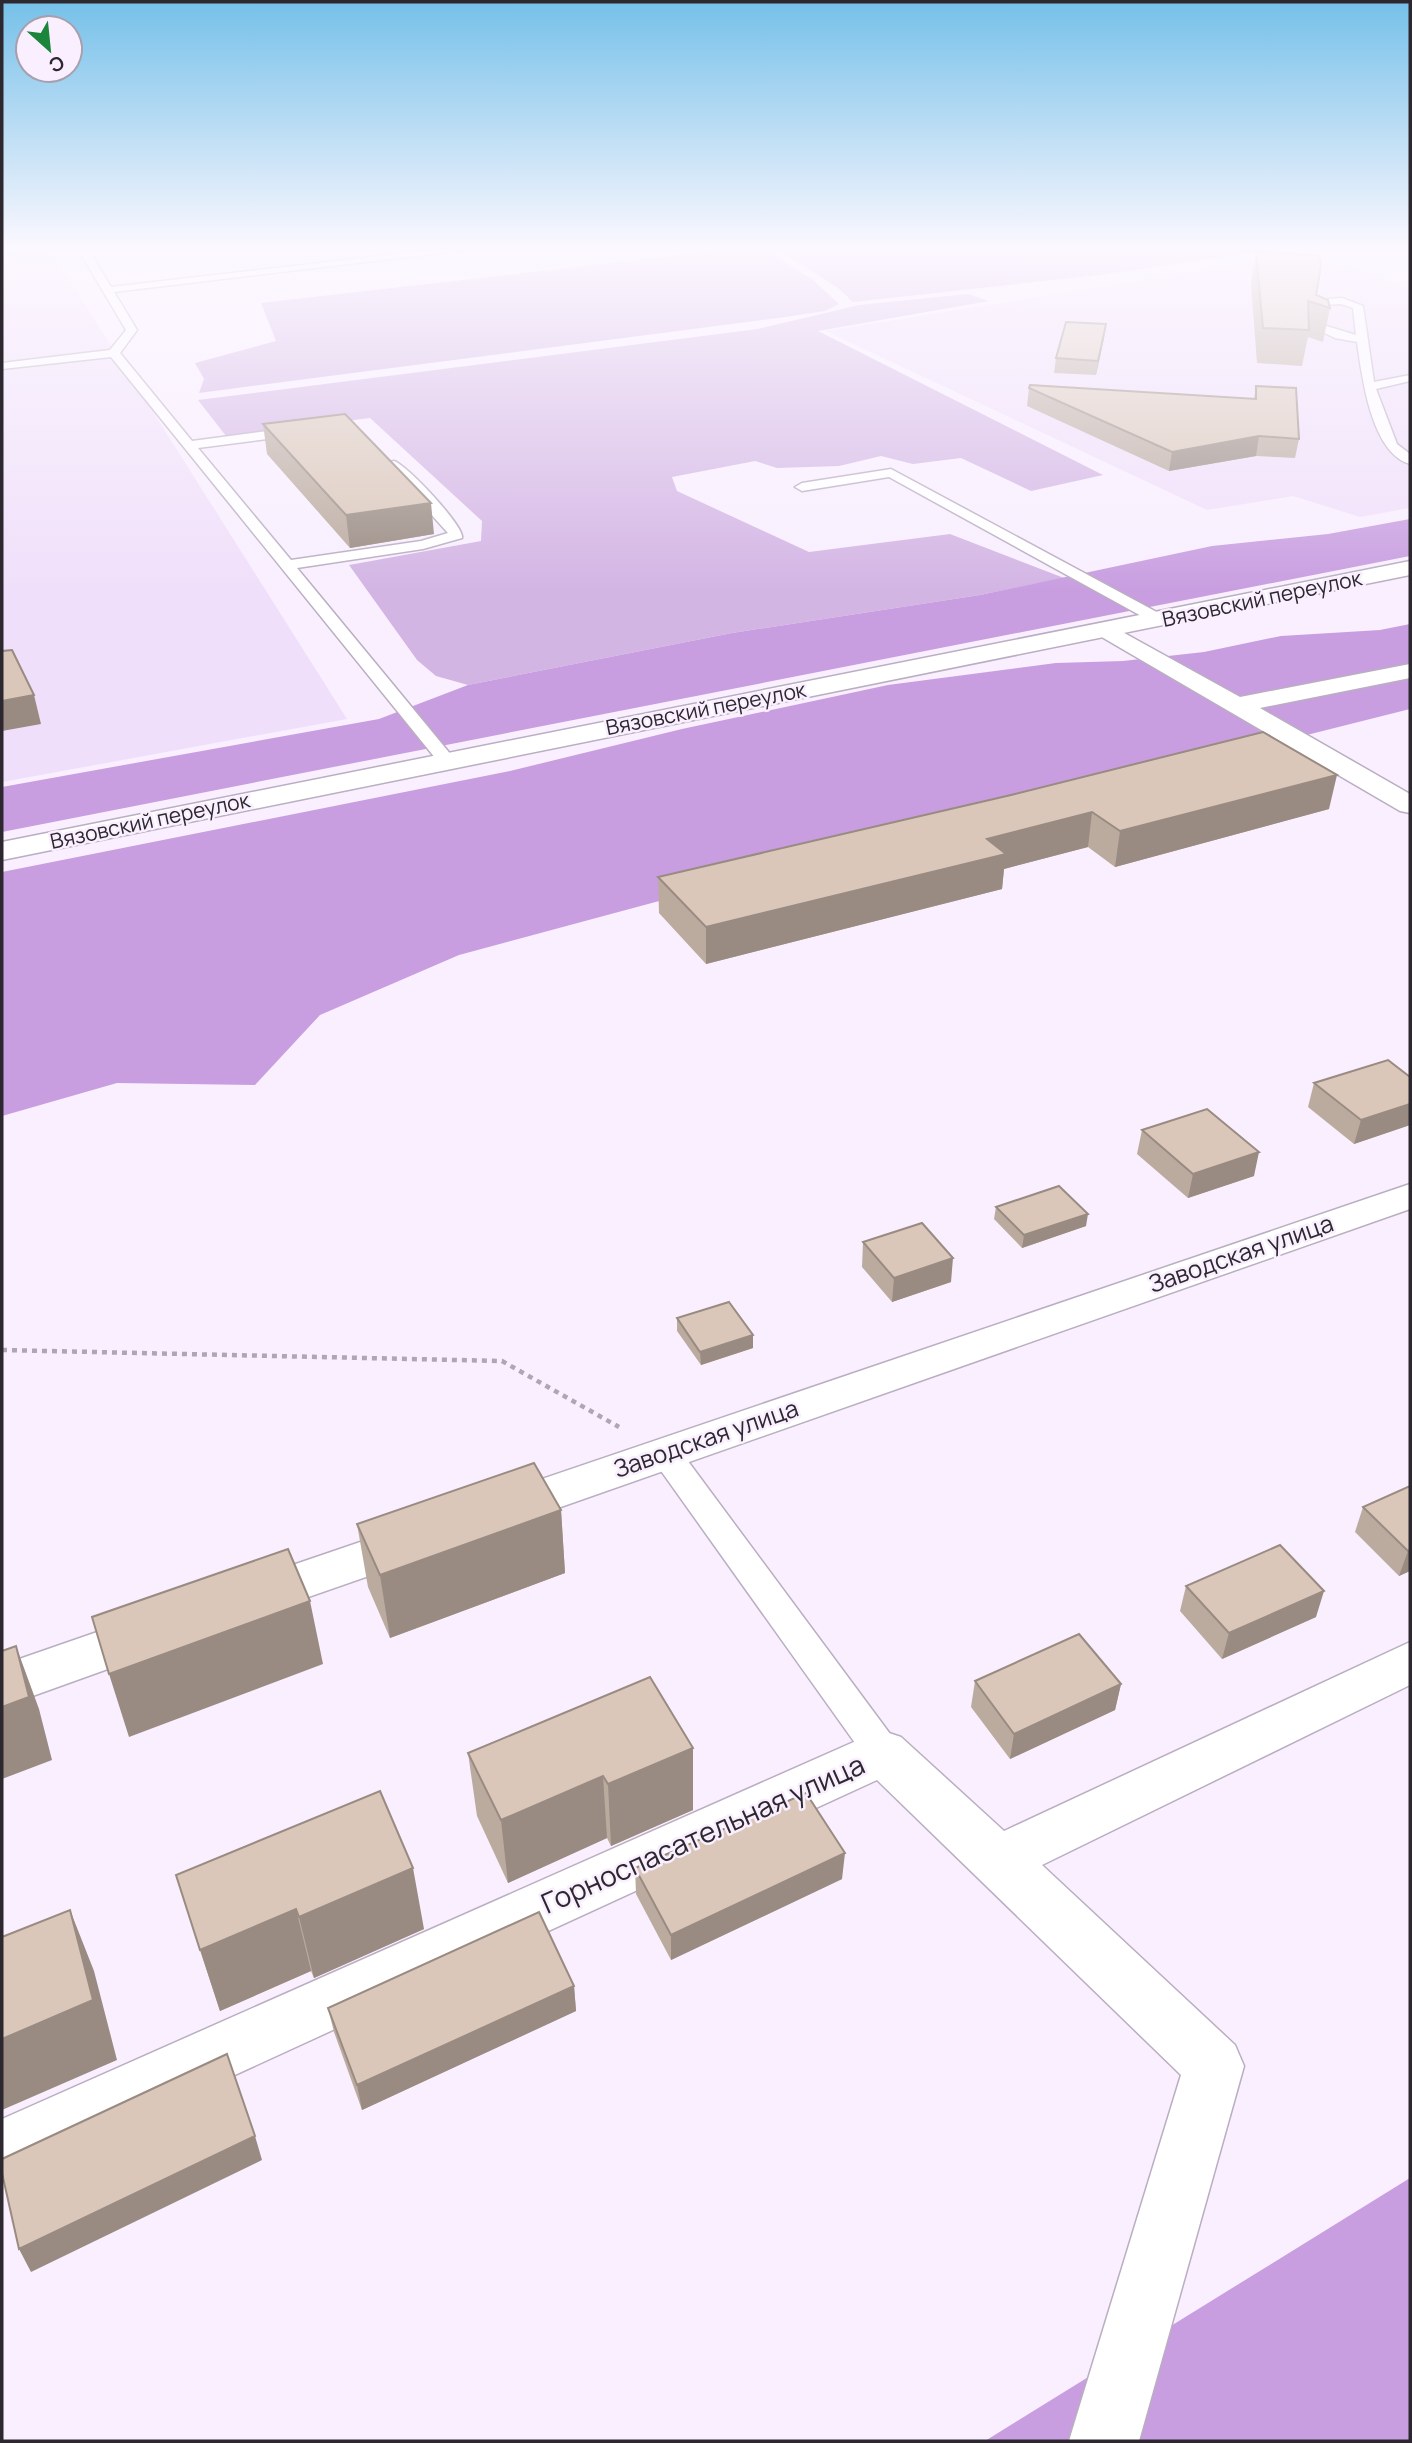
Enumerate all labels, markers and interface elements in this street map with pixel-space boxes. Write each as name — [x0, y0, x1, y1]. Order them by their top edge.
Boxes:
north arrow — [14, 14, 84, 84]
text: С — [45, 49, 69, 79]
street label: Вязовский переулок — [1159, 563, 1365, 633]
street label: Вязовский переулок — [603, 675, 809, 741]
street label: Вязовский переулок — [47, 785, 253, 855]
street label: Заводская улица — [1144, 1205, 1337, 1300]
street label: Заводская улица — [609, 1390, 802, 1485]
street label: Горноспасательная улица — [535, 1744, 870, 1922]

